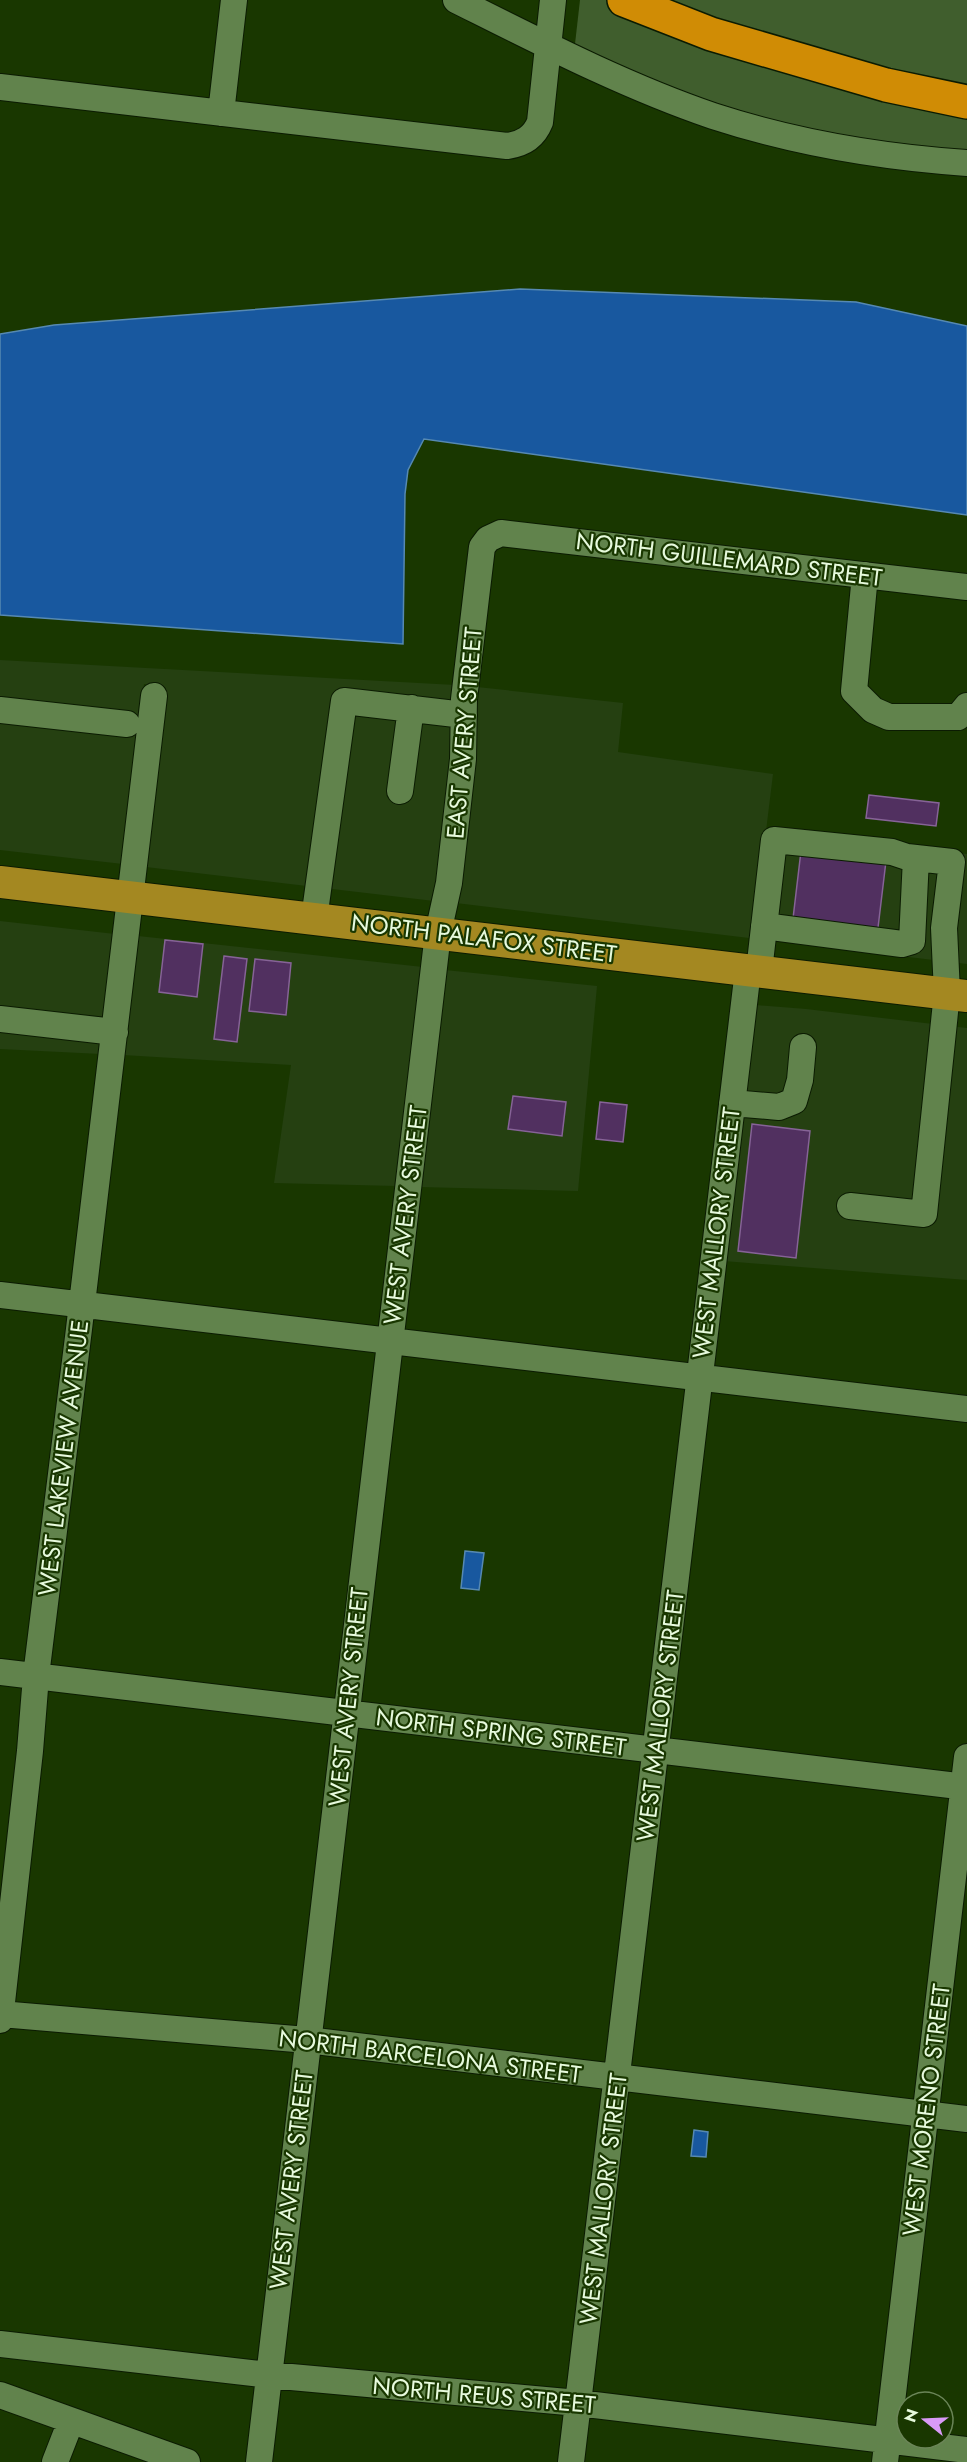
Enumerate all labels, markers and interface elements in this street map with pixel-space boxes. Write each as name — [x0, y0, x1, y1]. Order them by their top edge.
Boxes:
street label: NORTH GUILLEMARD STREET — [574, 523, 884, 595]
street label: EAST AVERY STREET — [437, 626, 491, 840]
street label: NORTH PALAFOX STREET — [349, 904, 619, 972]
street label: WEST AVERY STREET — [374, 1104, 436, 1326]
street label: WEST MALLORY STREET — [683, 1105, 749, 1361]
street label: WEST LAKEVIEW AVENUE — [29, 1318, 97, 1598]
street label: WEST AVERY STREET — [319, 1586, 377, 1808]
street label: WEST MALLORY STREET — [627, 1588, 693, 1844]
street label: NORTH SPRING STREET — [374, 1699, 628, 1765]
street label: WEST MORENO STREET — [893, 1982, 959, 2238]
street label: NORTH BARCELONA STREET — [277, 2020, 583, 2092]
street label: WEST AVERY STREET — [260, 2069, 322, 2291]
street label: WEST MALLORY STREET — [570, 2071, 636, 2327]
street label: NORTH REUS STREET — [371, 2368, 597, 2422]
north arrow — [895, 2390, 955, 2450]
text: N — [898, 2406, 924, 2425]

